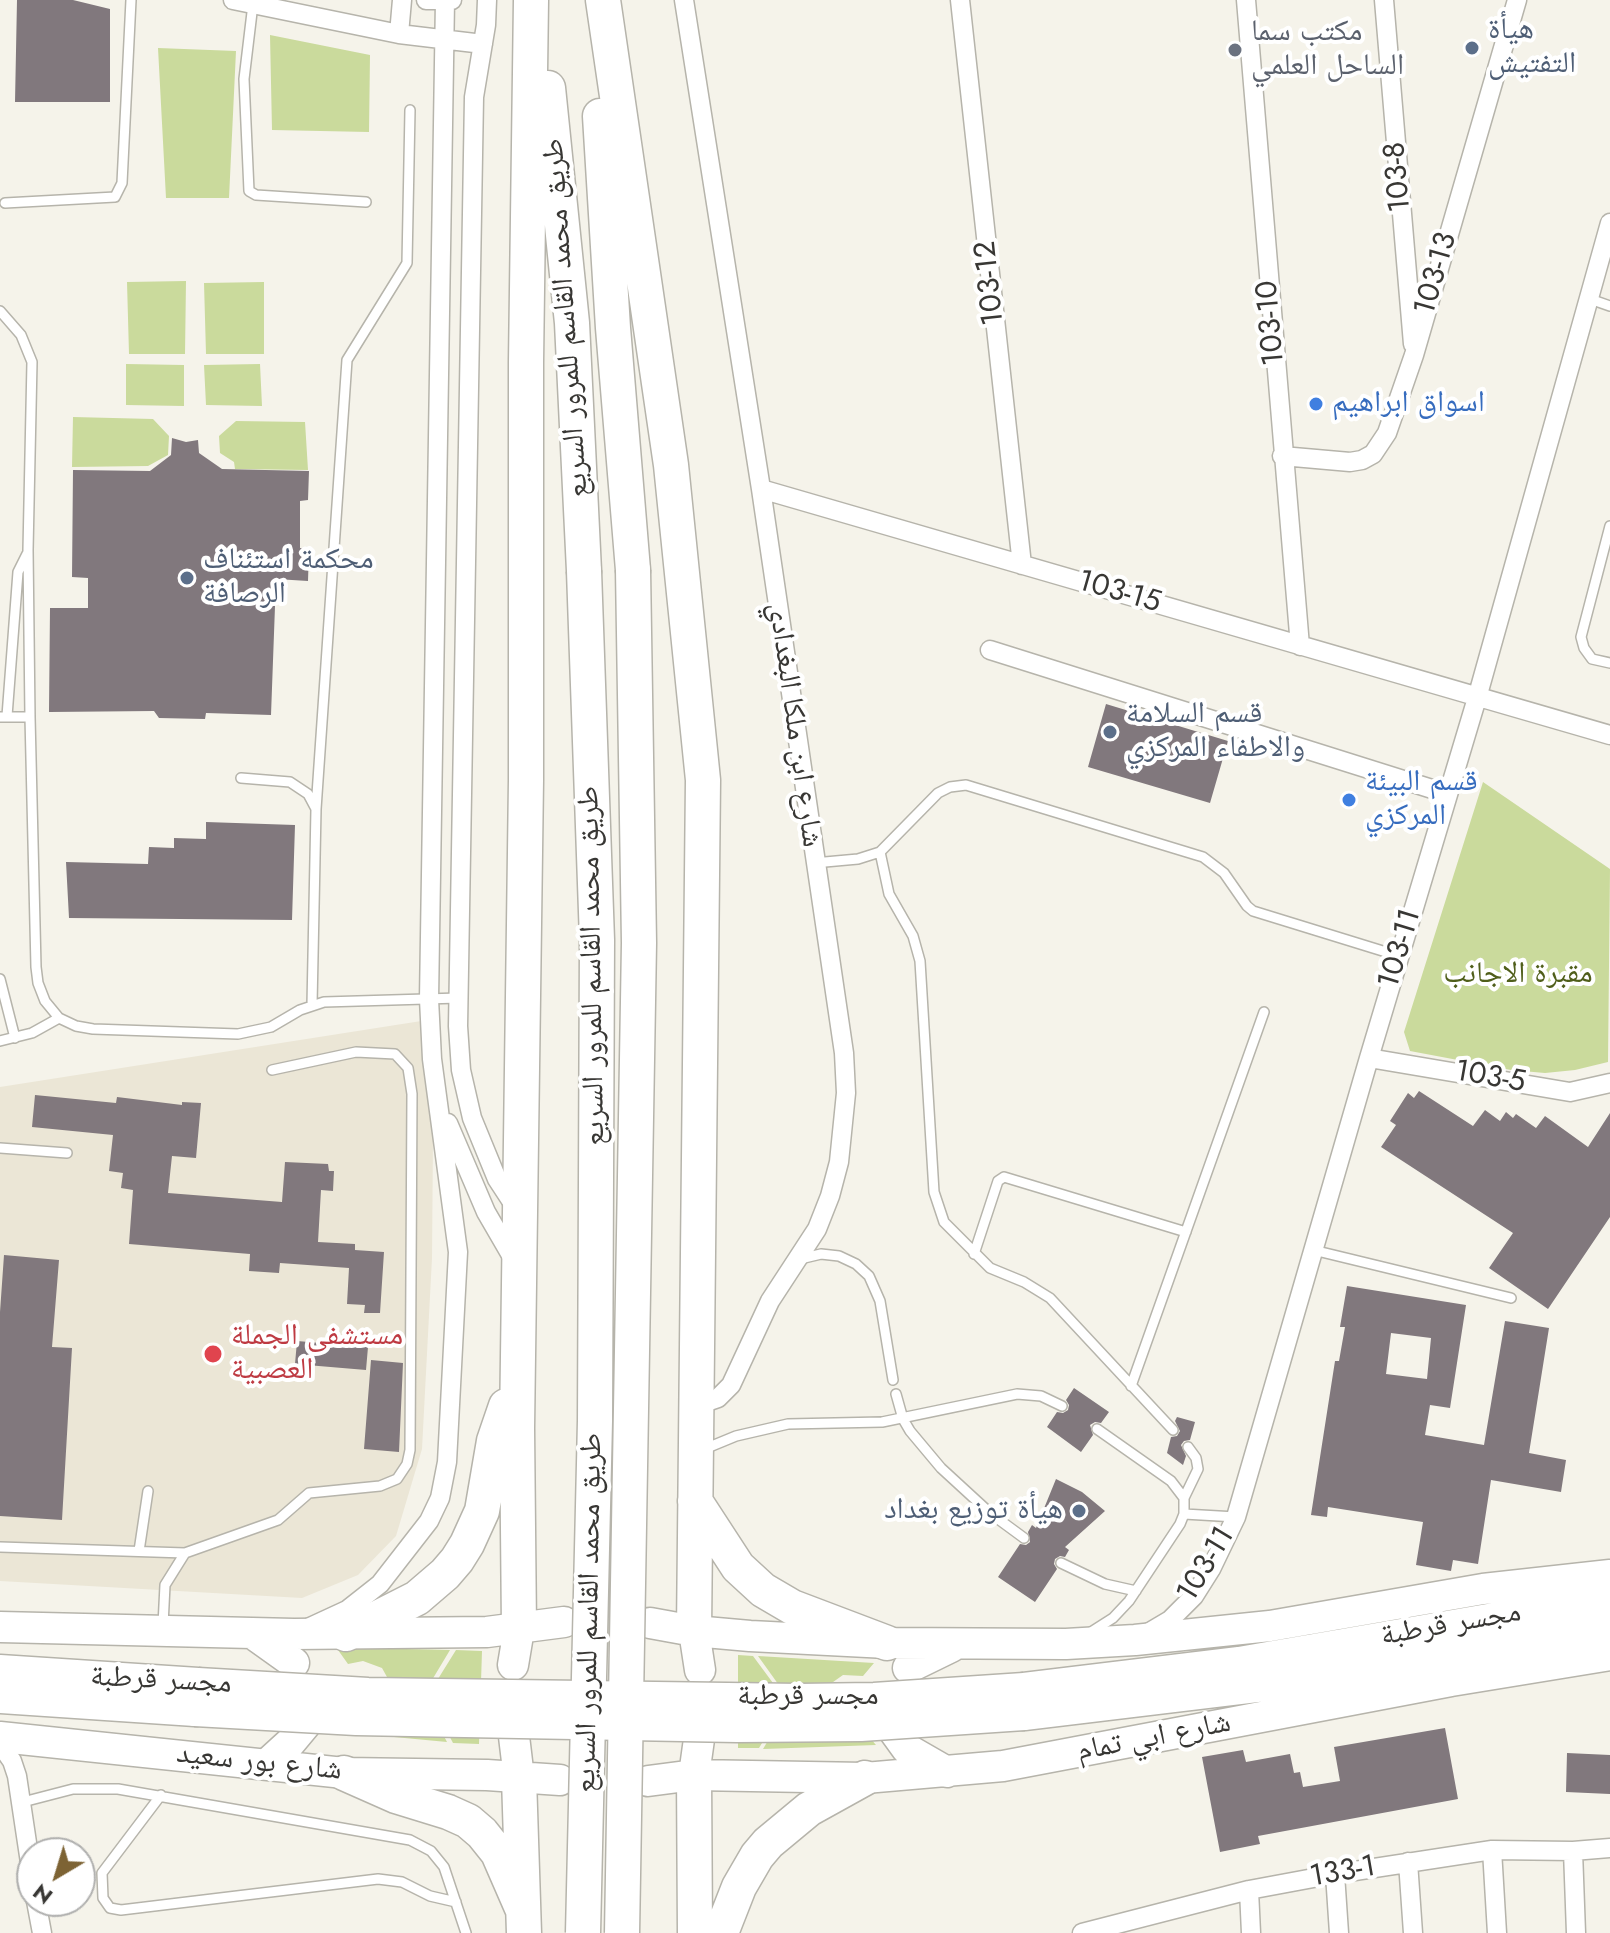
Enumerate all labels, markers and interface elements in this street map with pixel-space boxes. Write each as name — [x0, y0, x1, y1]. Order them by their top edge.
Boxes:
place label: هيأة التفتيش — [1488, 13, 1576, 84]
place label: مكتب سما الساحل العلمي — [1251, 15, 1404, 86]
marker: هيأة التفتيش — [1463, 39, 1481, 57]
marker: مكتب سما الساحل العلمي — [1226, 41, 1244, 59]
street label: طريق محمد القاسم للمرور السريع — [536, 137, 598, 499]
street label: 103-8 — [1378, 140, 1420, 214]
street label: 103-13 — [1408, 229, 1466, 319]
street label: 103-12 — [969, 239, 1013, 327]
street label: 103-10 — [1250, 279, 1294, 367]
place label: اسواق ابراهيم — [1332, 386, 1485, 422]
marker: اسواق ابراهيم — [1307, 395, 1325, 413]
place label: محكمة استئناف الرصافة — [203, 543, 374, 614]
street label: 103-15 — [1073, 564, 1165, 622]
marker: محكمة استئناف الرصافة — [178, 569, 196, 587]
street label: شارع ابن ملكا البغدادي — [759, 601, 829, 849]
place label: قسم السلامة والاطفاء المركزي — [1126, 697, 1305, 768]
marker: قسم السلامة والاطفاء المركزي — [1101, 723, 1119, 741]
place label: قسم البيئة المركزي — [1365, 765, 1478, 836]
street label: طريق محمد القاسم للمرور السريع — [572, 786, 614, 1146]
marker: قسم البيئة المركزي — [1340, 791, 1358, 809]
street label: 103-11 — [1372, 905, 1430, 993]
park label: مقبرة الاجانب — [1443, 957, 1593, 993]
street label: 103-5 — [1452, 1054, 1528, 1102]
place label: مستشفى الجملة العصبية — [231, 1319, 403, 1390]
marker: مستشفى الجملة العصبية — [202, 1343, 224, 1365]
street label: طريق محمد القاسم للمرور السريع — [569, 1433, 611, 1793]
place label: هيأة توزيع بغداد — [884, 1493, 1063, 1529]
marker: هيأة توزيع بغداد — [1070, 1502, 1088, 1520]
street label: 103-11 — [1171, 1521, 1243, 1609]
street label: مجسر قرطبة — [1378, 1595, 1524, 1655]
street label: مجسر قرطبة — [89, 1659, 233, 1703]
street label: مجسر قرطبة — [737, 1679, 879, 1715]
street label: شارع ابي تمام — [1074, 1705, 1234, 1771]
street label: شارع بور سعيد — [175, 1736, 343, 1790]
north arrow — [16, 1837, 96, 1917]
street label: 133-1 — [1307, 1850, 1379, 1896]
text: N — [26, 1876, 59, 1912]

